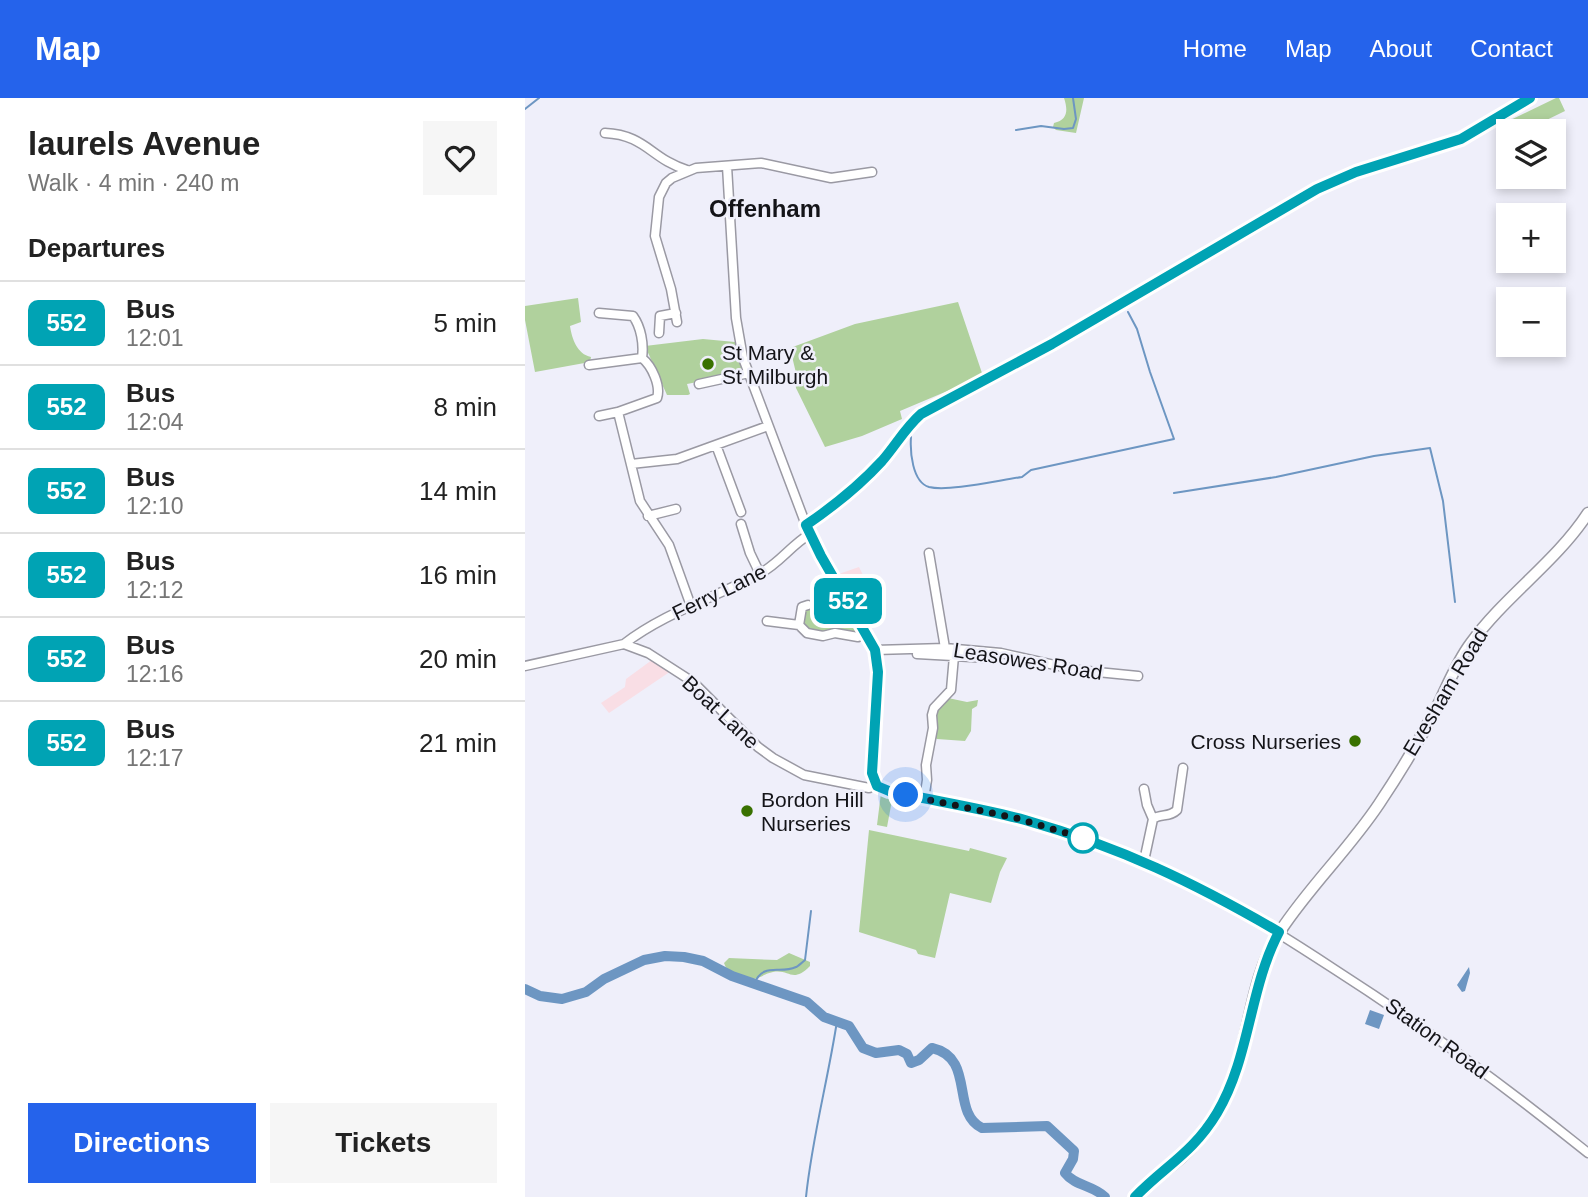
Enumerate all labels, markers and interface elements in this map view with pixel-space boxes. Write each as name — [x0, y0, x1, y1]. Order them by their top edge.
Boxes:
text: Map — [35, 30, 101, 67]
text: Home — [1183, 35, 1247, 62]
text: Map — [1285, 35, 1332, 62]
text: About — [1370, 35, 1432, 62]
text: Contact — [1470, 35, 1553, 62]
map controls — [1496, 119, 1566, 357]
button: layers — [1496, 119, 1566, 189]
button: heart — [423, 121, 497, 195]
text: laurels Avenue — [28, 125, 260, 162]
text: Walk · 4 min · 240 m — [28, 170, 239, 196]
district label: Offenham — [709, 195, 821, 222]
button: + — [1496, 203, 1566, 273]
text: Departures — [28, 233, 165, 263]
button: − — [1496, 287, 1566, 357]
text: Bus — [126, 294, 175, 324]
text: 5 min — [433, 308, 497, 338]
text: 552 — [46, 309, 87, 336]
text: 12:01 — [126, 325, 184, 351]
place label: St Mary & St Milburgh — [722, 341, 828, 388]
marker: St Mary & St Milburgh — [700, 356, 716, 372]
text: Bus — [126, 378, 175, 408]
text: 8 min — [433, 392, 497, 422]
text: 552 — [46, 393, 87, 420]
text: 12:04 — [126, 409, 184, 435]
text: Bus — [126, 462, 175, 492]
text: 14 min — [419, 476, 497, 506]
text: 552 — [46, 477, 87, 504]
text: 12:10 — [126, 493, 184, 519]
text: Bus — [126, 546, 175, 576]
street label: Ferry Lane — [668, 559, 770, 625]
text: 16 min — [419, 560, 497, 590]
text: 552 — [46, 561, 87, 588]
text: 12:12 — [126, 577, 184, 603]
line badge: 552 — [808, 578, 888, 624]
text: 552 — [828, 587, 868, 614]
street label: Evesham Road — [1398, 625, 1492, 759]
text: Bus — [126, 630, 175, 660]
street label: Leasowes Road — [952, 638, 1104, 684]
text: 20 min — [419, 644, 497, 674]
text: 552 — [46, 645, 87, 672]
text: 12:16 — [126, 661, 184, 687]
street label: Boat Lane — [678, 671, 764, 753]
text: Bus — [126, 714, 175, 744]
text: 21 min — [419, 728, 497, 758]
text: 552 — [46, 729, 87, 756]
place label: Cross Nurseries — [1190, 730, 1341, 753]
marker: Cross Nurseries — [1347, 733, 1363, 749]
text: 12:17 — [126, 745, 184, 771]
your location — [888, 777, 923, 812]
place label: Bordon Hill Nurseries — [761, 788, 864, 835]
marker: Bordon Hill Nurseries — [739, 803, 755, 819]
unlabelled marker — [1068, 823, 1098, 853]
street label: Station Road — [1381, 993, 1493, 1083]
button: Directions — [28, 1103, 256, 1183]
button: Tickets — [270, 1103, 497, 1183]

